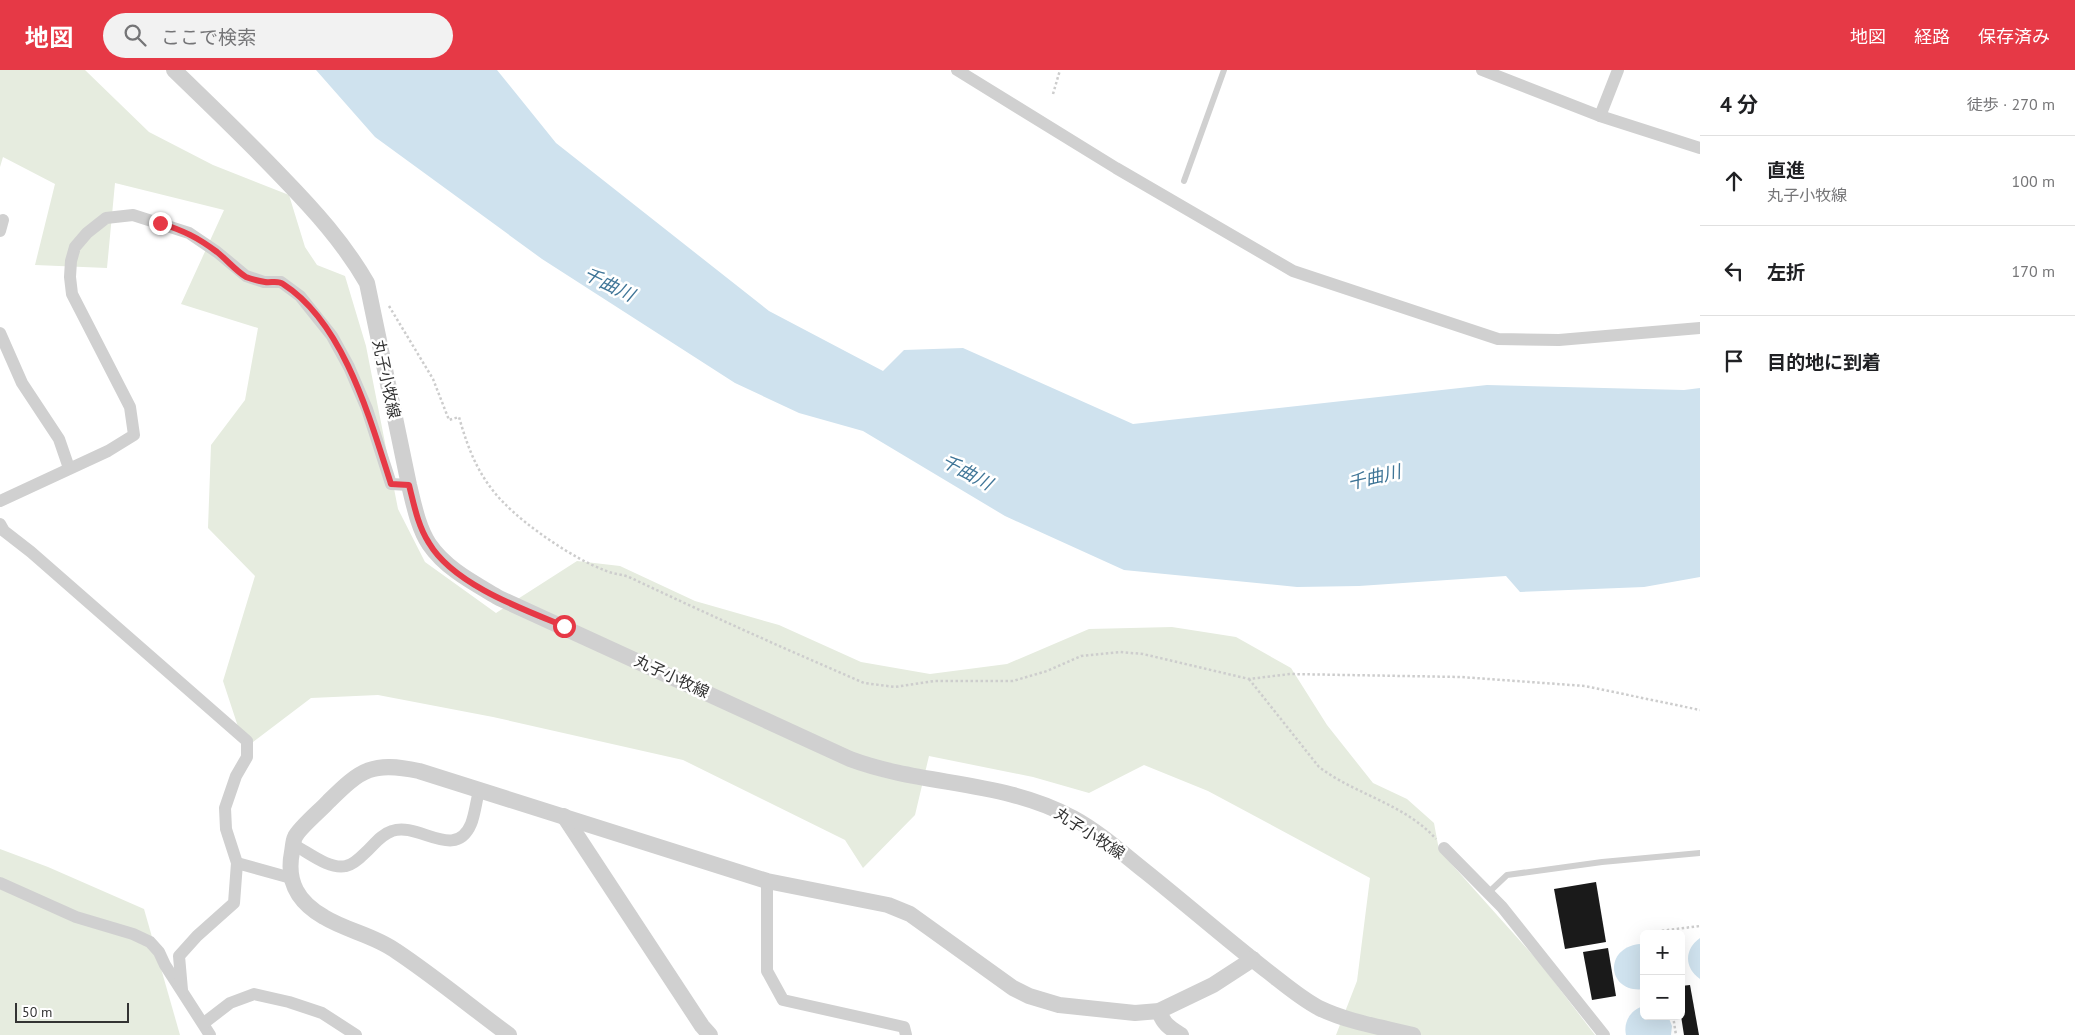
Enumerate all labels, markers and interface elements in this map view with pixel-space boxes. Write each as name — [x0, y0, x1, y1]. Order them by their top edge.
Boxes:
search box — [103, 13, 453, 58]
icon: search — [121, 21, 149, 49]
text: 地図 — [25, 22, 73, 53]
text: ここで検索 — [161, 25, 256, 49]
text: 地図 — [1850, 25, 1886, 48]
text: 経路 — [1914, 25, 1950, 48]
text: 保存済み — [1978, 25, 2050, 48]
text: 4 分 — [1720, 91, 1758, 118]
text: 徒歩 · 270 m — [1967, 94, 2055, 114]
text: 直進 — [1767, 158, 1805, 182]
icon: ahead — [1720, 167, 1748, 195]
text: 100 m — [2012, 171, 2055, 191]
text: 丸子小牧線 — [1767, 185, 1847, 205]
route end — [149, 212, 172, 235]
icon: left — [1720, 257, 1748, 285]
text: 左折 — [1767, 260, 1805, 284]
text: 170 m — [2012, 261, 2055, 281]
water label: 千曲川 — [580, 262, 640, 307]
street label: 丸子小牧線 — [369, 338, 405, 420]
icon: arrive — [1720, 347, 1748, 375]
text: 目的地に到着 — [1767, 350, 1881, 374]
water label: 千曲川 — [938, 449, 998, 496]
water label: 千曲川 — [1345, 459, 1405, 494]
route start — [553, 615, 576, 638]
street label: 丸子小牧線 — [632, 650, 712, 702]
street label: 丸子小牧線 — [1051, 803, 1129, 863]
map controls — [1640, 930, 1685, 1020]
button: + — [1640, 930, 1685, 975]
button: − — [1640, 975, 1685, 1020]
scale bar — [15, 1000, 129, 1023]
text: 50 m — [22, 1003, 52, 1021]

